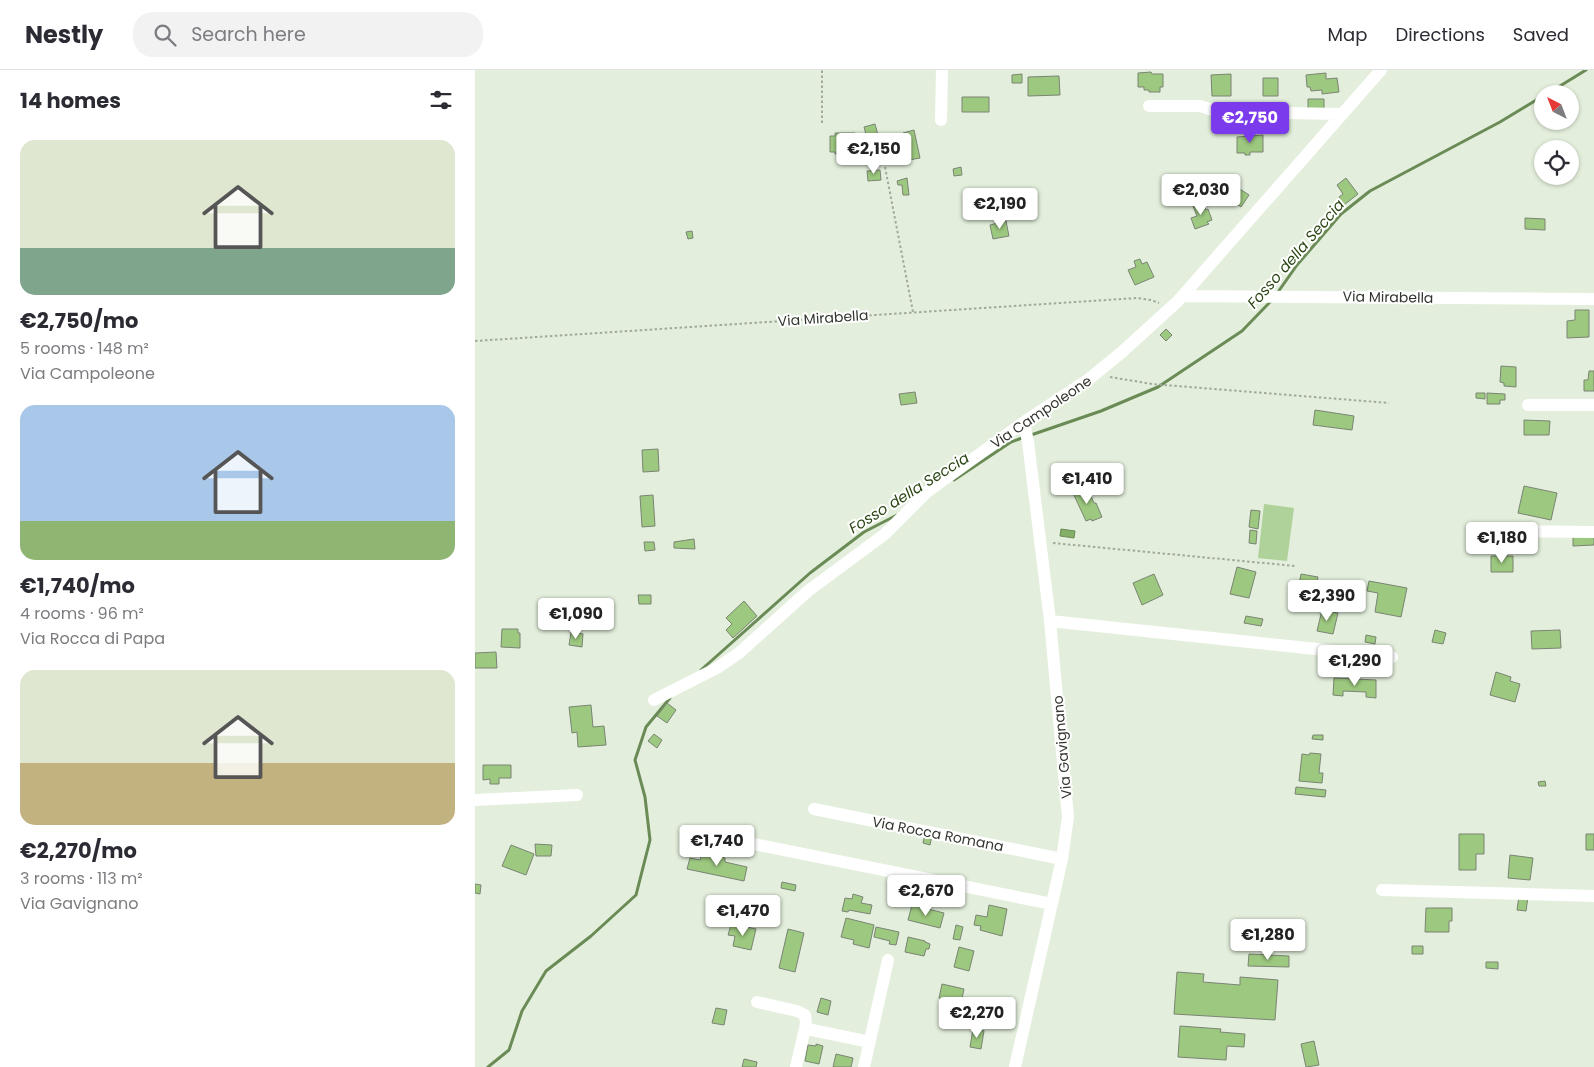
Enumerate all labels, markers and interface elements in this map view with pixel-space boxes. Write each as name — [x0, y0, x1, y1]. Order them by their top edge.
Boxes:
search box — [133, 12, 483, 57]
text: Nestly — [25, 18, 103, 51]
icon: search — [151, 21, 179, 49]
text: Search here — [191, 21, 306, 48]
text: Map — [1328, 22, 1367, 47]
text: Directions — [1395, 22, 1485, 47]
text: Saved — [1513, 22, 1569, 47]
north arrow — [1534, 85, 1579, 130]
map controls — [1534, 85, 1579, 185]
text: 14 homes — [20, 86, 121, 115]
icon: filters — [427, 86, 455, 114]
pin: €2,750 — [1209, 102, 1291, 144]
text: €2,750 — [1222, 106, 1278, 129]
pin: €2,150 — [833, 132, 915, 175]
text: €2,150 — [847, 137, 901, 160]
button: locate — [1534, 140, 1579, 185]
icon: home — [193, 172, 283, 262]
pin: €2,030 — [1160, 174, 1242, 216]
text: €2,030 — [1172, 178, 1230, 201]
pin: €2,190 — [959, 188, 1041, 230]
text: €2,190 — [974, 192, 1026, 215]
water label: Fosso della Seccia — [1242, 195, 1349, 313]
street label: Via Mirabella — [1342, 286, 1434, 308]
street label: Via Mirabella — [777, 305, 869, 331]
text: €2,750/mo — [20, 306, 138, 335]
text: 5 rooms · 148 m² — [20, 337, 149, 360]
text: Via Campoleone — [20, 362, 155, 385]
street label: Via Campoleone — [987, 371, 1096, 453]
icon: home — [193, 437, 283, 527]
water label: Fosso della Seccia — [844, 447, 973, 538]
pin: €1,410 — [1046, 462, 1128, 505]
text: €1,410 — [1062, 467, 1112, 490]
pin: €1,180 — [1461, 522, 1543, 564]
text: €1,180 — [1477, 526, 1527, 549]
text: €1,740/mo — [20, 571, 135, 600]
pin: €2,390 — [1286, 580, 1368, 622]
text: €2,390 — [1299, 584, 1355, 607]
pin: €1,090 — [535, 598, 617, 640]
text: 4 rooms · 96 m² — [20, 602, 144, 625]
text: €1,090 — [549, 602, 603, 625]
text: Via Rocca di Papa — [20, 627, 165, 650]
pin: €1,290 — [1314, 644, 1396, 687]
text: €1,290 — [1329, 649, 1381, 672]
street label: Via Gavignano — [1048, 695, 1076, 799]
icon: home — [193, 702, 283, 792]
street label: Via Rocca Romana — [871, 811, 1005, 857]
pin: €1,740 — [676, 824, 758, 867]
text: €1,740 — [690, 829, 744, 852]
text: €2,270/mo — [20, 836, 137, 865]
text: 3 rooms · 113 m² — [20, 867, 143, 890]
pin: €2,670 — [885, 874, 967, 917]
text: €2,670 — [898, 879, 954, 902]
text: Via Gavignano — [20, 892, 138, 915]
pin: €1,470 — [702, 894, 784, 937]
text: €1,470 — [716, 899, 770, 922]
pin: €1,280 — [1227, 918, 1309, 961]
text: €1,280 — [1241, 923, 1295, 946]
pin: €2,270 — [936, 996, 1018, 1039]
text: €2,270 — [950, 1001, 1004, 1024]

